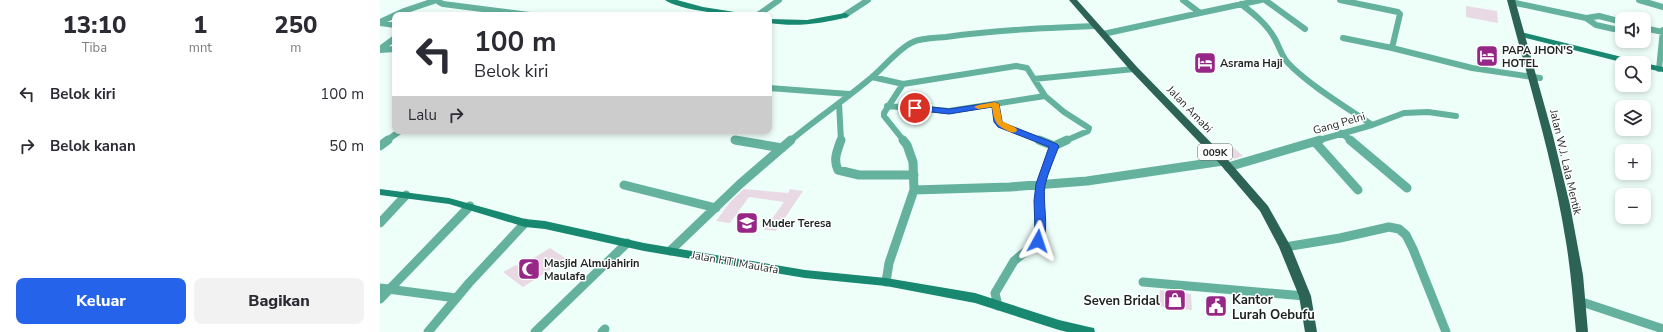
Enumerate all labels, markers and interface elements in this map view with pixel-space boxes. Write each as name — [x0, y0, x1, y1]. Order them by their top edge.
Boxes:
text: 13:10 — [62, 9, 126, 41]
text: 1 — [193, 9, 208, 41]
text: 250 — [274, 9, 318, 41]
map controls — [1615, 12, 1651, 224]
button: sound — [1615, 12, 1651, 48]
text: 100 m — [474, 23, 557, 61]
icon: left — [408, 28, 460, 80]
text: Tiba — [82, 39, 107, 57]
text: mnt — [189, 39, 212, 57]
text: m — [290, 39, 301, 57]
hotel icon: PAPA JHON'S HOTEL — [1474, 43, 1500, 69]
place label: PAPA JHON'S HOTEL — [1502, 43, 1573, 71]
hotel icon: Asrama Haji — [1192, 50, 1218, 76]
place label: Asrama Haji — [1220, 56, 1283, 71]
button: search — [1615, 56, 1651, 92]
text: Belok kiri — [474, 59, 548, 83]
street label: Jalan Amabi — [1163, 82, 1216, 136]
icon: left — [16, 83, 38, 105]
text: Belok kiri — [50, 84, 115, 104]
text: 100 m — [320, 84, 364, 104]
pin — [898, 91, 932, 125]
icon: arrive — [904, 97, 926, 119]
button: layers — [1615, 100, 1651, 136]
icon: right — [445, 104, 467, 126]
text: Lalu — [408, 105, 437, 125]
street label: Jalan W.J. Lala Mentik — [1546, 107, 1585, 217]
street label: Gang Pelni — [1311, 109, 1367, 138]
icon: right — [16, 135, 38, 157]
text: Belok kanan — [50, 136, 136, 156]
text: 50 m — [329, 136, 364, 156]
road number: 009K — [1198, 144, 1232, 160]
button: + — [1615, 144, 1651, 180]
button: − — [1615, 188, 1651, 224]
school or university icon: Muder Teresa — [734, 210, 760, 236]
place label: Muder Teresa — [762, 216, 831, 231]
position arrow — [1017, 220, 1059, 262]
street label: Jalan HTI Maulafa — [689, 247, 780, 278]
mosque icon: Masjid Almujahirin Maulafa — [516, 256, 542, 282]
place label: Masjid Almujahirin Maulafa — [544, 256, 640, 284]
button: Keluar — [16, 278, 186, 324]
button: Bagikan — [194, 278, 364, 324]
shop icon: Seven Bridal — [1162, 287, 1188, 313]
place label: Kantor Lurah Oebufu — [1232, 291, 1315, 324]
place label: Seven Bridal — [1084, 292, 1161, 310]
public building icon: Kantor Lurah Oebufu — [1203, 293, 1229, 319]

